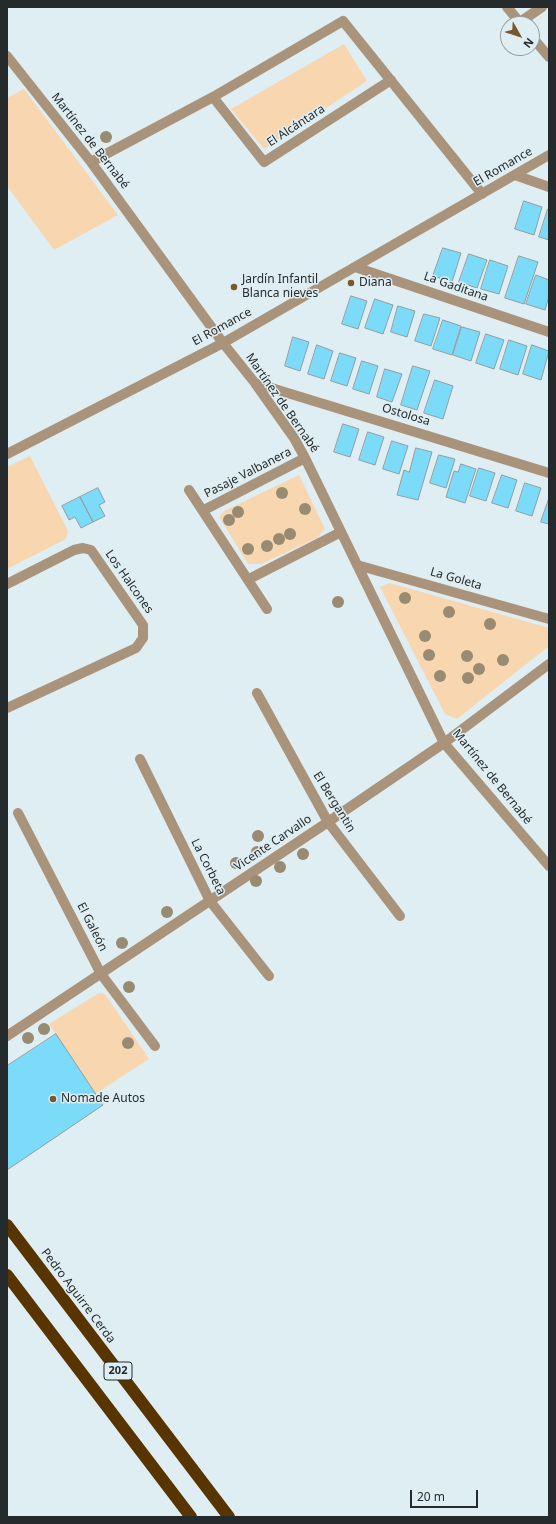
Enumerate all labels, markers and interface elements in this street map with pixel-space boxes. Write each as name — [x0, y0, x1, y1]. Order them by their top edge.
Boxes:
north arrow — [500, 16, 540, 56]
text: N — [520, 35, 538, 51]
street label: Martínez de Bernabé — [48, 90, 132, 192]
street label: El Alcántara — [264, 102, 328, 150]
street label: El Romance — [471, 144, 535, 190]
street label: La Gaditana — [422, 269, 490, 305]
place label: Jardín Infantil Blanca nieves — [242, 273, 318, 301]
place label: Diana — [359, 276, 392, 290]
marker: Diana — [346, 278, 356, 288]
marker: Jardín Infantil Blanca nieves — [229, 282, 239, 292]
street label: El Romance — [190, 305, 254, 349]
street label: Martínez de Bernabé — [242, 351, 322, 455]
street label: Ostolosa — [380, 401, 432, 429]
street label: Pasaje Valbanera — [202, 445, 294, 501]
street label: Los Halcones — [102, 548, 156, 616]
street label: La Goleta — [429, 565, 483, 593]
street label: Martínez de Bernabé — [449, 727, 535, 827]
street label: El Bergantin — [310, 769, 358, 835]
street label: Vicente Carvallo — [232, 812, 314, 874]
street label: La Corbeta — [188, 836, 228, 898]
street label: El Galeón — [74, 900, 110, 954]
place label: Nomade Autos — [61, 1092, 145, 1106]
marker: Nomade Autos — [48, 1094, 58, 1104]
street label: Pedro Aguirre Cerda — [38, 1246, 118, 1346]
road number: 202 — [104, 1362, 132, 1380]
scale bar — [412, 1482, 480, 1508]
text: 20 m — [417, 1488, 445, 1505]

